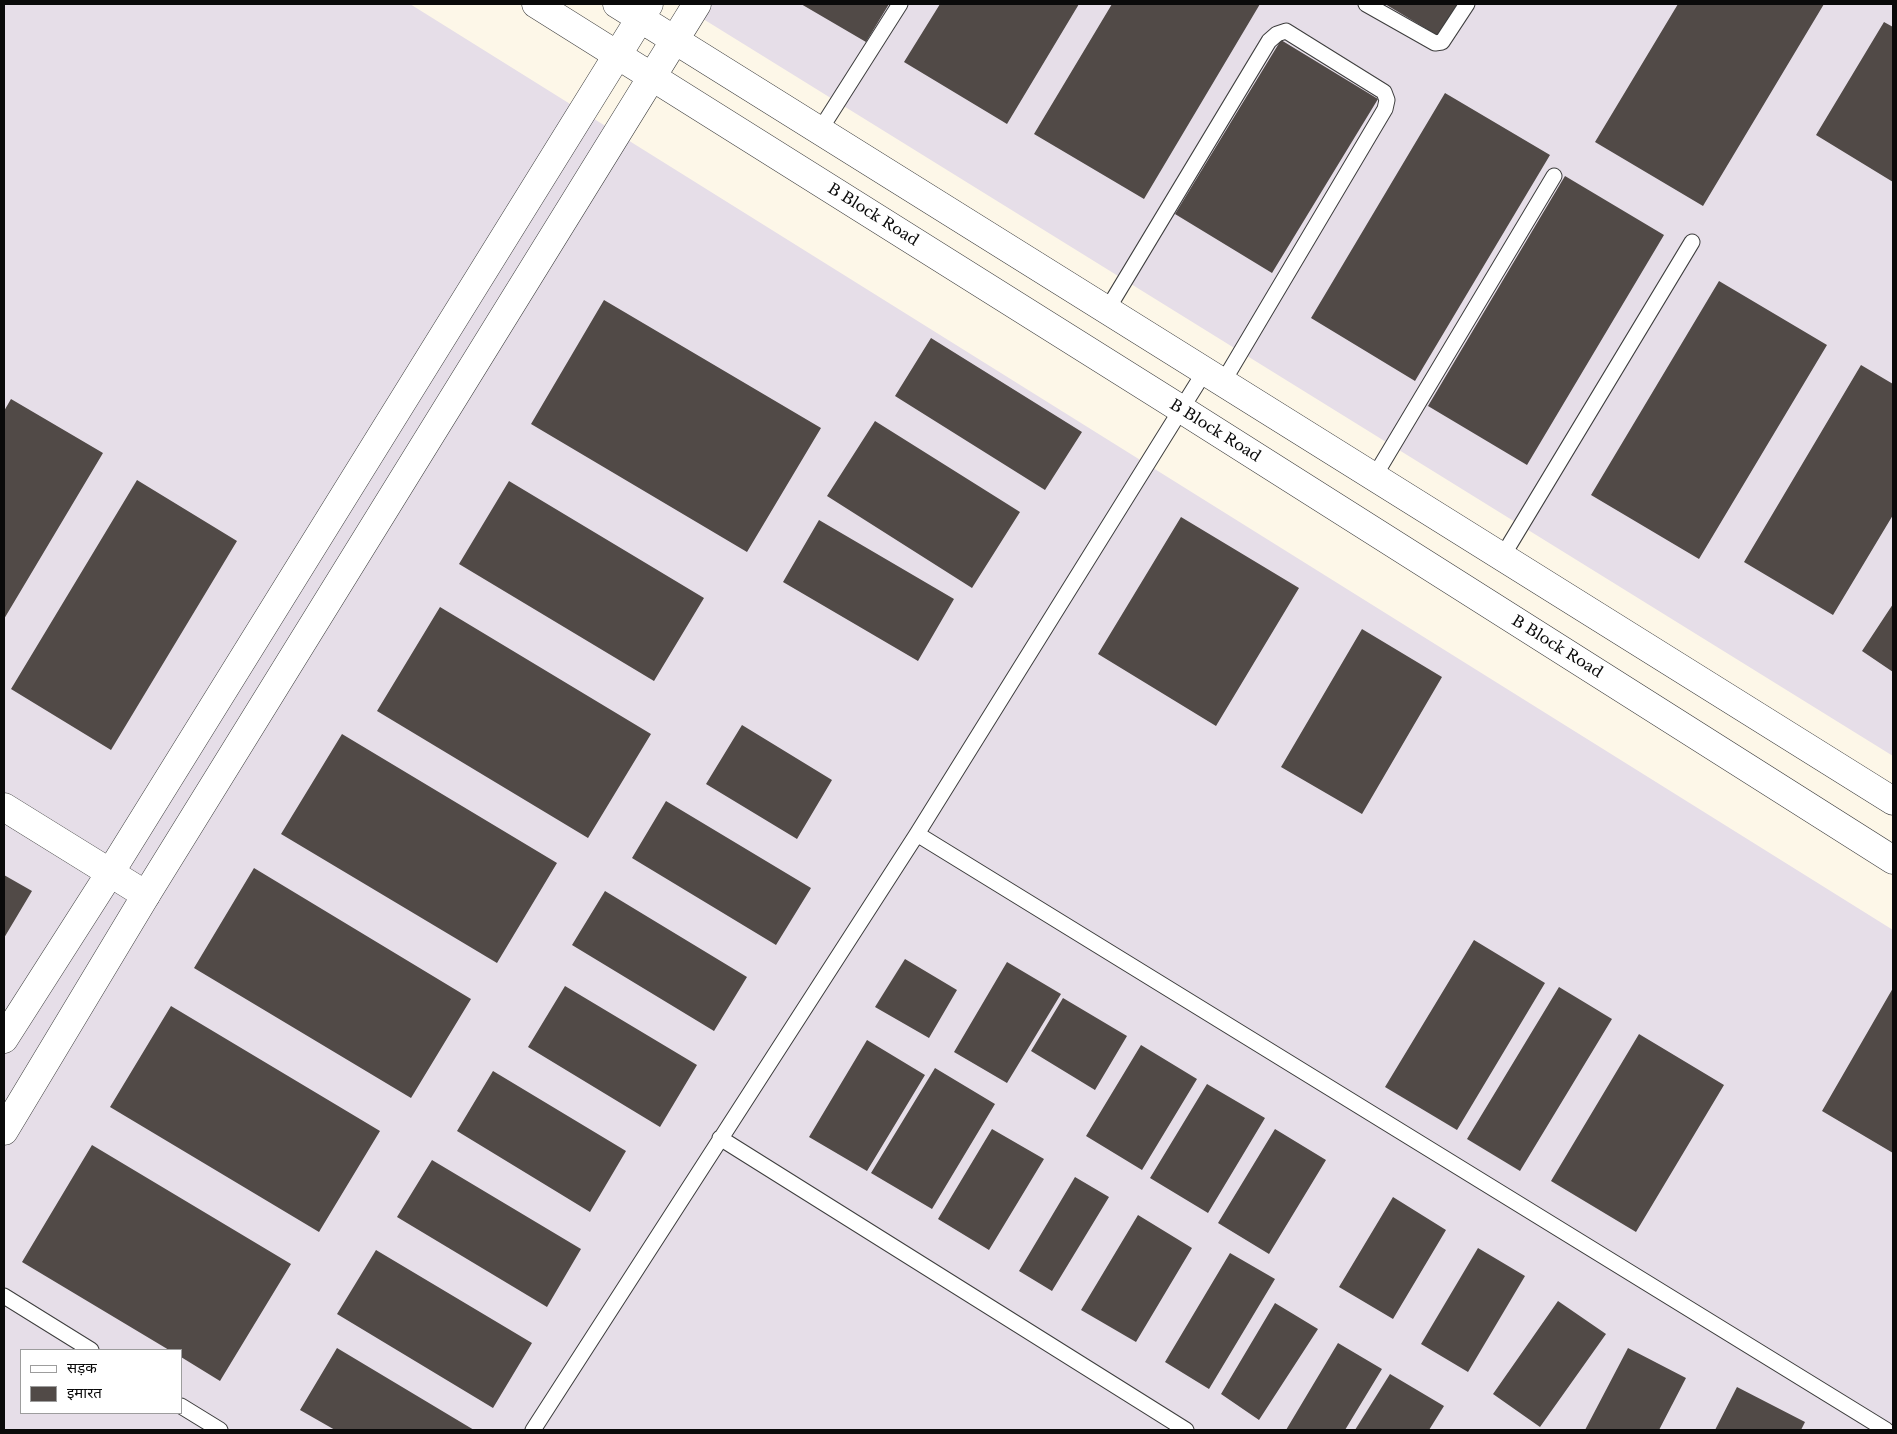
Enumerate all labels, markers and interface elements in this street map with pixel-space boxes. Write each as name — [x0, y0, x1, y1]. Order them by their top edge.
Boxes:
street label: B Block Road — [824, 180, 922, 250]
street label: B Block Road — [1166, 396, 1264, 466]
street label: B Block Road — [1508, 612, 1606, 682]
legend — [20, 1349, 182, 1414]
text: सड़क — [67, 1358, 97, 1377]
text: इमारत — [67, 1383, 102, 1402]

